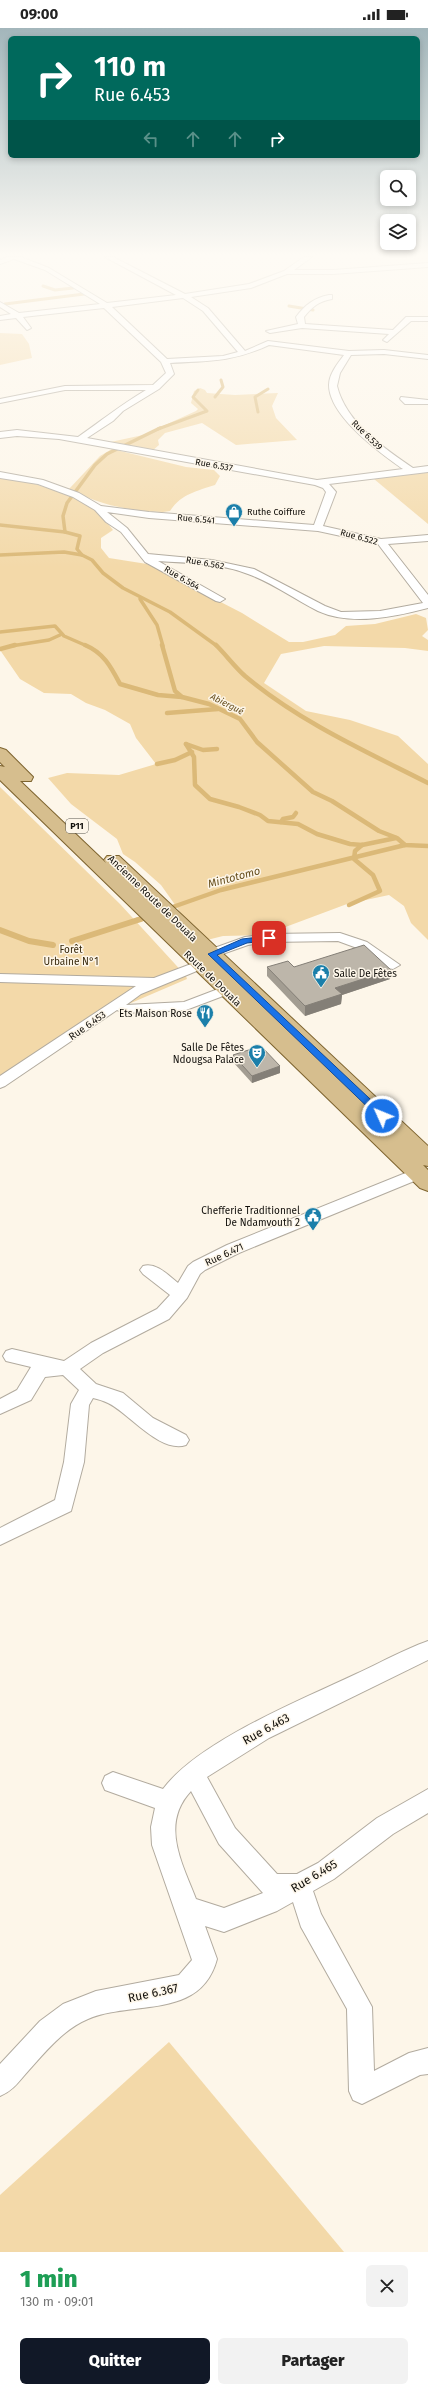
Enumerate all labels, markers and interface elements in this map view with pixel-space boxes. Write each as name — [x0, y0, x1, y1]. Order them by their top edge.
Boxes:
text: 09:00 — [20, 5, 58, 23]
text: 110 m — [94, 50, 166, 83]
icon: right — [28, 52, 80, 104]
text: Rue 6.453 — [94, 84, 171, 106]
icon: left — [140, 128, 162, 150]
icon: ahead — [182, 128, 204, 150]
icon: ahead — [224, 128, 246, 150]
icon: right — [266, 128, 288, 150]
map controls — [380, 170, 416, 250]
button: search — [380, 170, 416, 206]
button: layers — [380, 214, 416, 250]
street label: Rue 6.539 — [350, 418, 385, 452]
street label: Rue 6.537 — [194, 457, 234, 473]
shop icon: Ruthe Coiffure — [224, 502, 244, 527]
place label: Ruthe Coiffure — [247, 507, 306, 517]
street label: Rue 6.541 — [177, 512, 215, 526]
street label: Rue 6.522 — [339, 527, 379, 547]
street label: Rue 6.562 — [185, 555, 225, 571]
street label: Rue 6.564 — [163, 564, 202, 592]
water label: Abiergué — [208, 691, 245, 717]
road number: P11 — [66, 819, 88, 833]
street label: Ancienne Route de Douala — [105, 853, 199, 945]
water label: Mintotomo — [207, 864, 262, 891]
pin — [252, 921, 286, 955]
icon: arrive — [258, 927, 280, 949]
park label: Forêt Urbaine N°1 — [44, 944, 98, 968]
street label: Route de Douala — [181, 948, 243, 1009]
public building icon: Salle De Fêtes — [311, 963, 331, 988]
place label: Salle De Fêtes — [334, 968, 397, 980]
restaurant icon: Ets Maison Rose — [195, 1003, 215, 1028]
place label: Ets Maison Rose — [119, 1008, 192, 1020]
street label: Rue 6.453 — [67, 1009, 108, 1043]
place label: Salle De Fêtes Ndougsa Palace — [173, 1042, 244, 1066]
theatre icon: Salle De Fêtes Ndougsa Palace — [247, 1043, 267, 1068]
position arrow — [361, 1095, 403, 1137]
place label: Chefferie Traditionnel De Ndamvouth 2 — [201, 1205, 300, 1229]
public building icon: Chefferie Traditionnel De Ndamvouth 2 — [303, 1206, 323, 1231]
street label: Rue 6.471 — [203, 1241, 246, 1269]
street label: Rue 6.463 — [240, 1710, 292, 1748]
street label: Rue 6.465 — [288, 1857, 340, 1895]
street label: Rue 6.367 — [127, 1981, 179, 2005]
text: 1 min — [20, 2265, 78, 2293]
button: close — [366, 2265, 408, 2307]
text: 130 m · 09:01 — [20, 2294, 94, 2309]
button: Quitter — [20, 2338, 210, 2384]
button: Partager — [218, 2338, 408, 2384]

